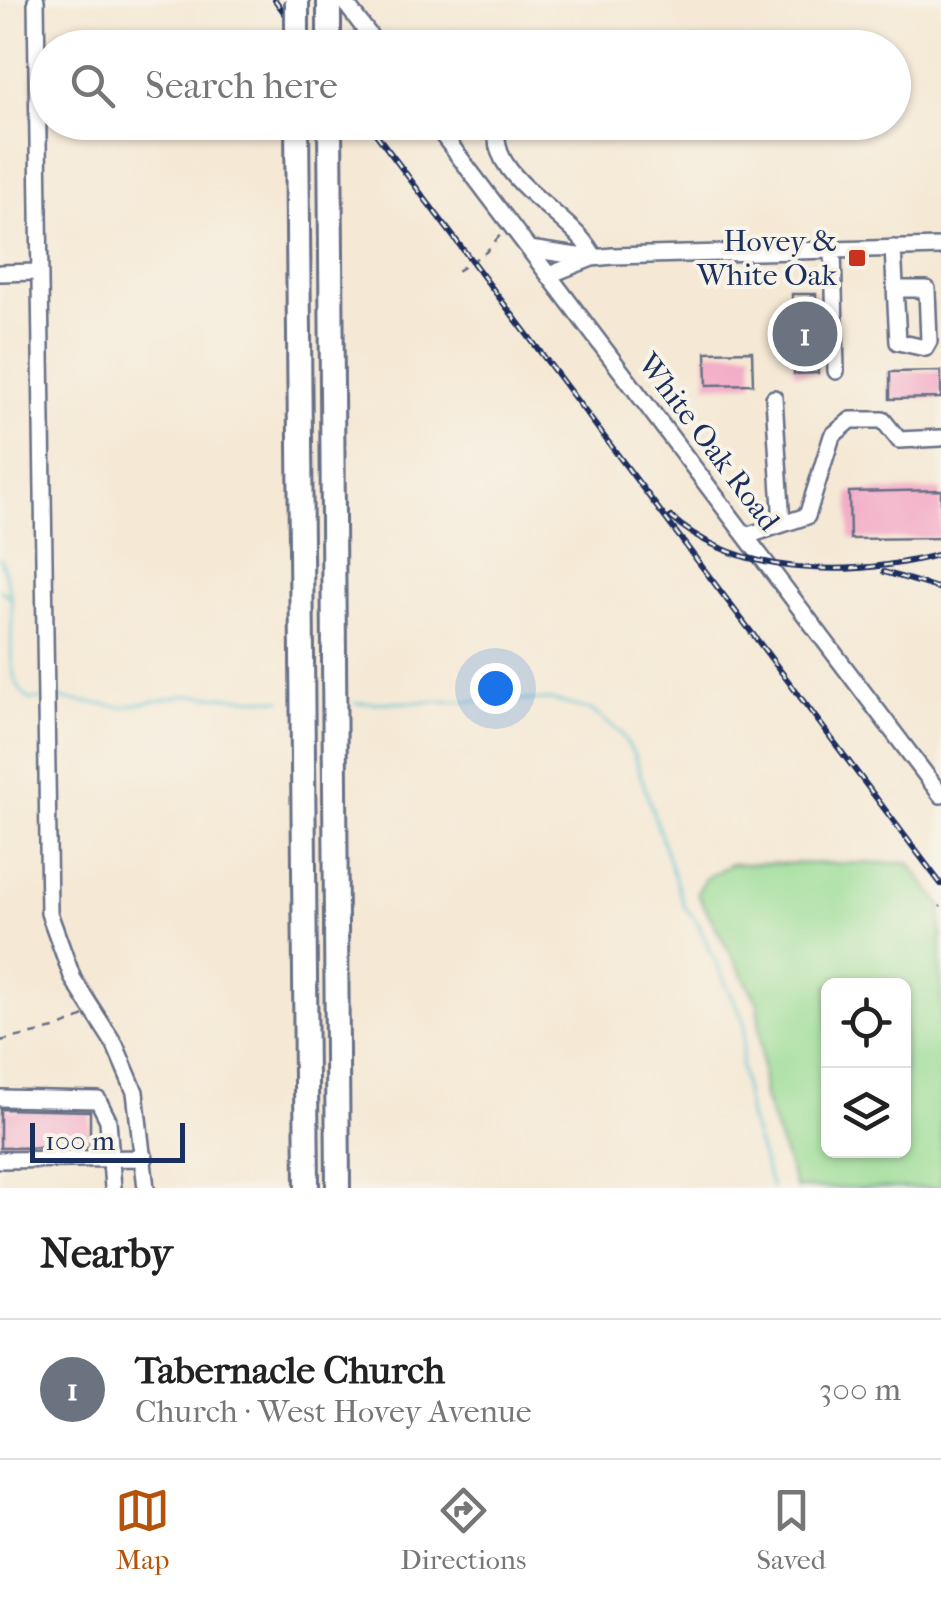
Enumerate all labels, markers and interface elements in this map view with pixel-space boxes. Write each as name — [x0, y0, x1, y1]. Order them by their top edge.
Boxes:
search box — [30, 30, 911, 140]
icon: search — [65, 58, 120, 113]
text: Search here — [145, 63, 338, 108]
place label: Hovey & White Oak — [696, 224, 838, 293]
marker: Hovey & White Oak — [846, 247, 868, 269]
pin: 1 — [772, 296, 838, 372]
street label: White Oak Road — [630, 346, 787, 539]
your location — [470, 663, 521, 714]
map controls — [821, 978, 911, 1158]
button: locate — [821, 978, 911, 1068]
button: layers — [821, 1068, 911, 1158]
scale bar — [30, 1118, 185, 1162]
text: 100 m — [45, 1124, 115, 1157]
text: Nearby — [40, 1229, 172, 1278]
text: Tabernacle Church — [135, 1348, 445, 1393]
text: 1 — [67, 1371, 78, 1408]
text: 300 m — [819, 1371, 901, 1408]
text: Church · West Hovey Avenue — [135, 1393, 532, 1430]
tab: Map — [115, 1483, 170, 1576]
tab: Directions — [400, 1483, 526, 1576]
tab: Saved — [756, 1483, 826, 1576]

